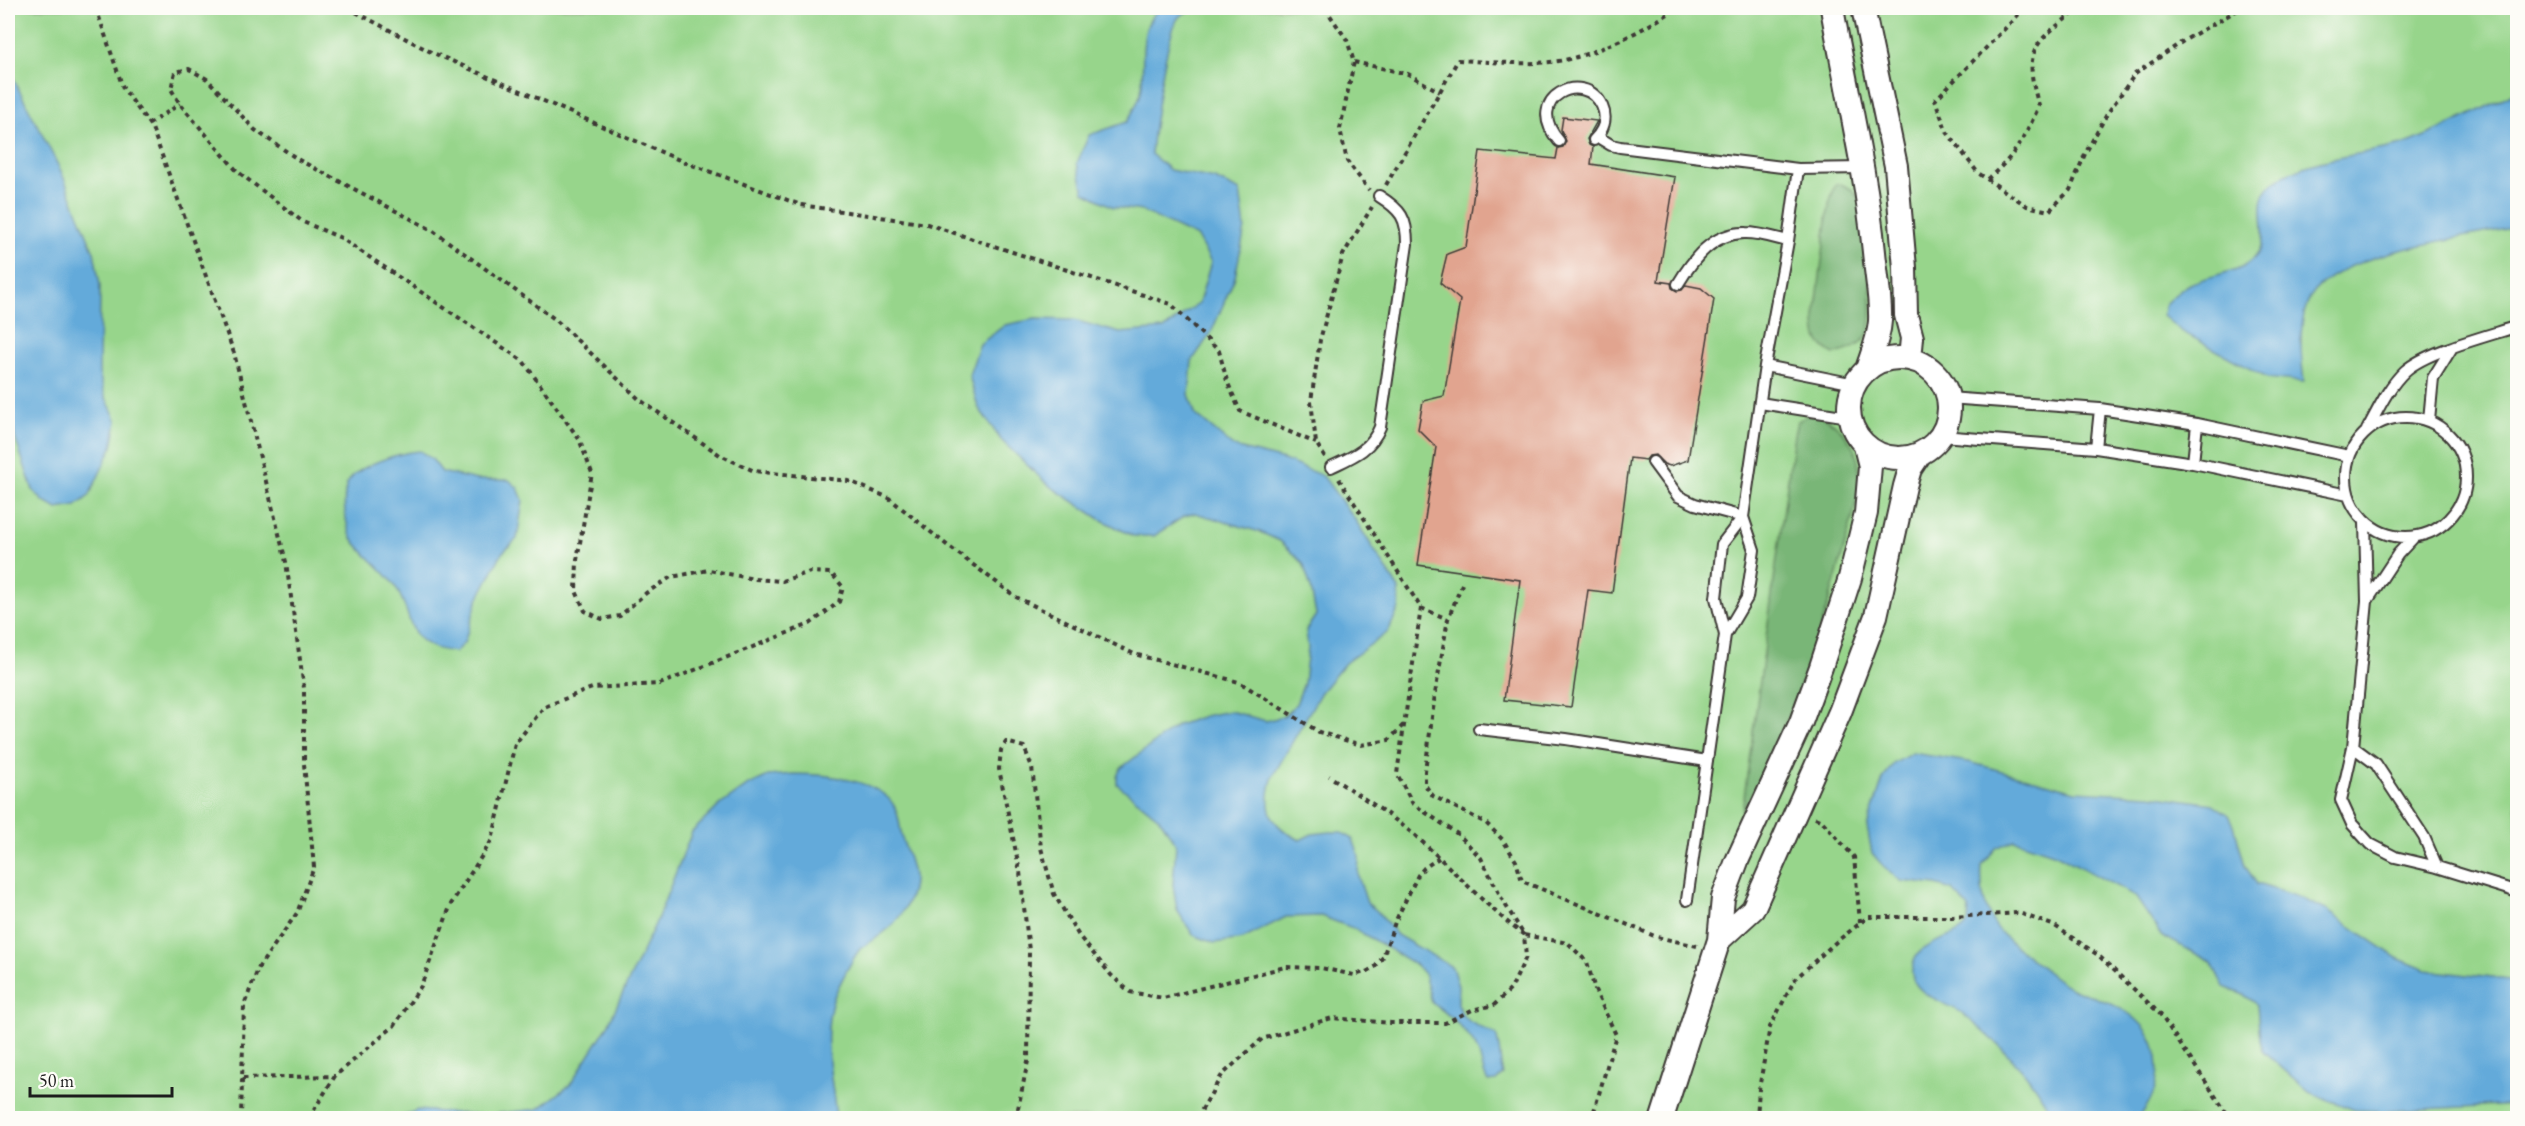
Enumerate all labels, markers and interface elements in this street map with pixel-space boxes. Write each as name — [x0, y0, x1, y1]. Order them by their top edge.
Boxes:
scale bar — [30, 1060, 172, 1098]
text: 50 m — [39, 1069, 74, 1092]

